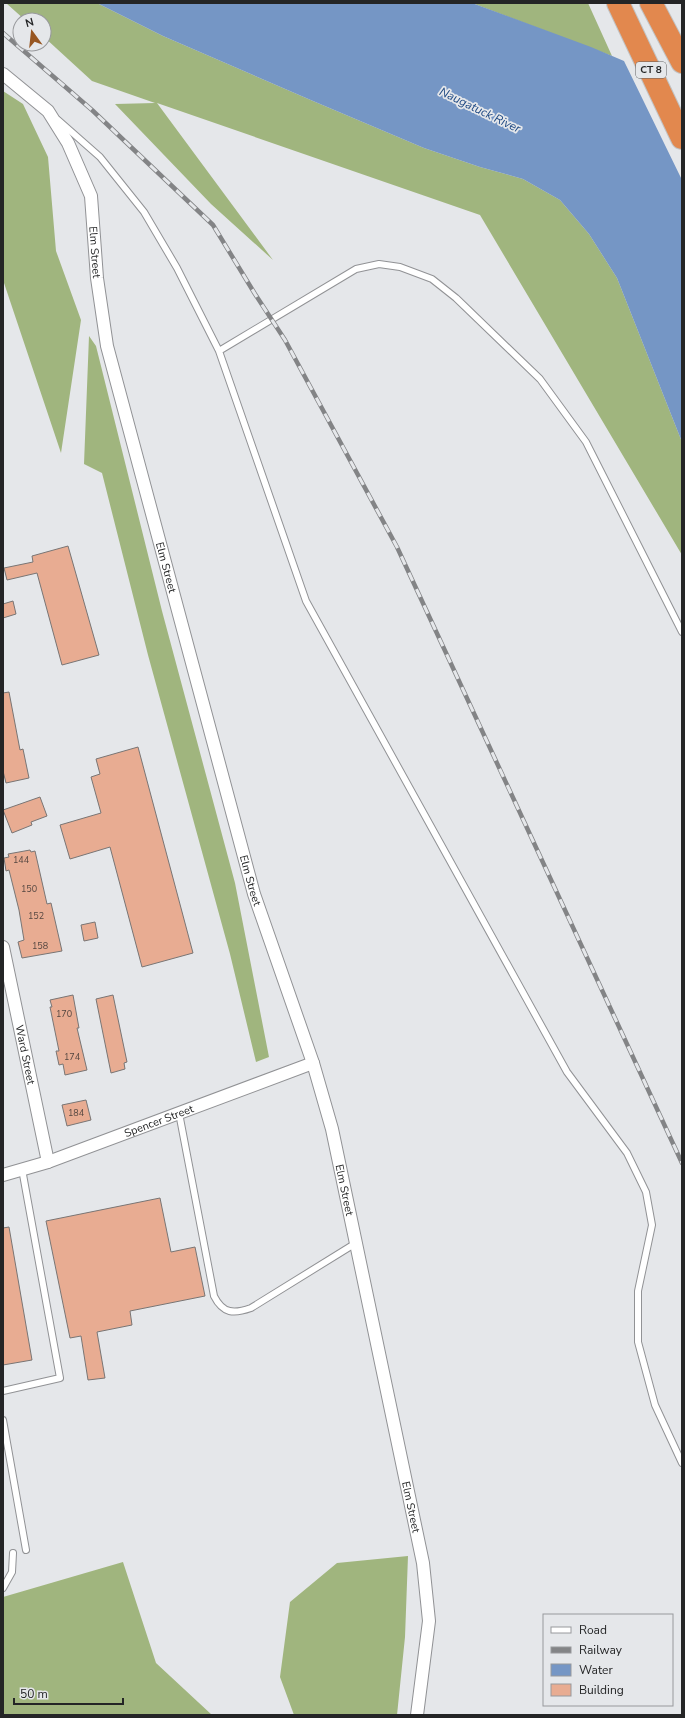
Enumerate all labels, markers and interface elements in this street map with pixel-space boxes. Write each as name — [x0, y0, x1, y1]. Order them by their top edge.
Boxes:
north arrow — [12, 12, 52, 52]
text: N — [24, 15, 35, 31]
road number: CT 8 — [636, 62, 666, 78]
water label: Naugatuck River — [437, 83, 524, 137]
street label: Elm Street — [86, 226, 104, 279]
street label: Elm Street — [152, 540, 180, 595]
street label: Elm Street — [236, 853, 265, 908]
house number: 144 — [13, 854, 30, 866]
house number: 150 — [21, 883, 37, 895]
house number: 152 — [28, 910, 44, 922]
house number: 158 — [32, 940, 48, 952]
house number: 170 — [56, 1008, 72, 1020]
street label: Ward Street — [12, 1024, 39, 1086]
house number: 174 — [64, 1051, 81, 1063]
street label: Spencer Street — [122, 1101, 196, 1140]
house number: 184 — [68, 1107, 85, 1119]
street label: Elm Street — [332, 1163, 357, 1217]
street label: Elm Street — [399, 1480, 424, 1534]
legend — [543, 1614, 673, 1706]
text: Road — [579, 1622, 607, 1638]
text: Railway — [579, 1642, 623, 1658]
text: Water — [579, 1662, 613, 1678]
scale bar — [14, 1680, 123, 1706]
text: Building — [579, 1682, 624, 1698]
text: 50 m — [20, 1686, 48, 1702]

